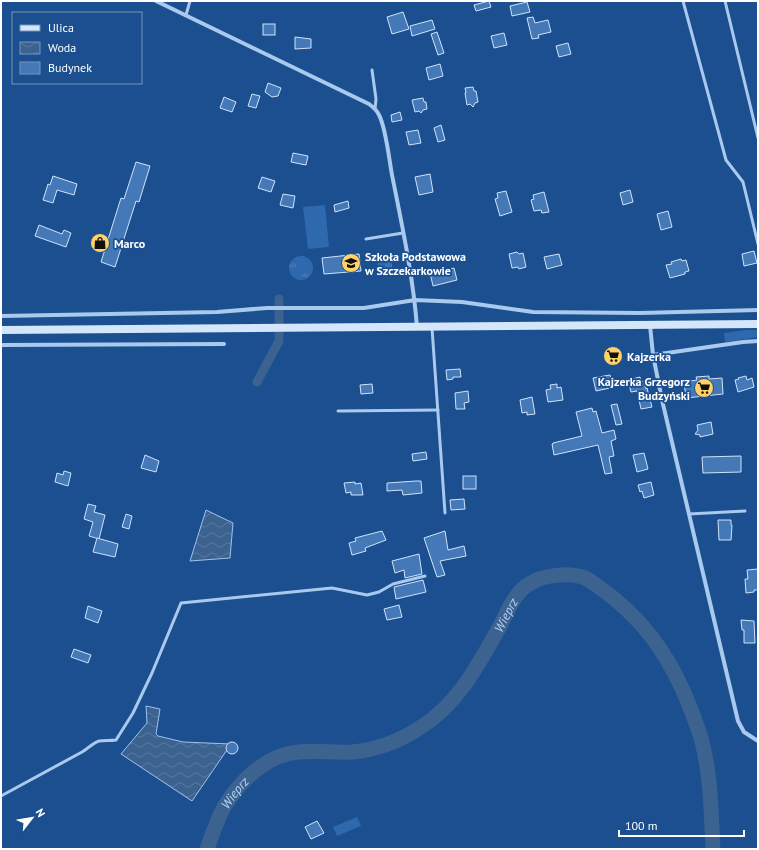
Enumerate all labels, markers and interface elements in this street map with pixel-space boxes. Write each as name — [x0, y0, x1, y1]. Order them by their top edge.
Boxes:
legend — [12, 12, 142, 84]
text: Ulica — [48, 20, 74, 35]
text: Woda — [48, 40, 76, 55]
text: Budynek — [48, 60, 92, 75]
shop icon: Marco — [89, 232, 111, 254]
place label: Marco — [114, 236, 146, 251]
place label: Szkoła Podstawowa w Szczekarkowie — [364, 249, 466, 278]
school or university icon: Szkoła Podstawowa w Szczekarkowie — [340, 252, 362, 274]
supermarket icon: Kajzerka — [602, 345, 624, 367]
place label: Kajzerka — [627, 349, 671, 364]
place label: Kajzerka Grzegorz Budzyński — [598, 374, 691, 403]
supermarket icon: Kajzerka Grzegorz Budzyński — [693, 377, 715, 399]
water label: Wieprz — [490, 594, 522, 635]
water label: Wieprz — [217, 773, 252, 812]
north arrow — [12, 798, 52, 838]
text: N — [33, 806, 48, 820]
scale bar — [619, 812, 744, 838]
text: 100 m — [625, 818, 658, 833]

